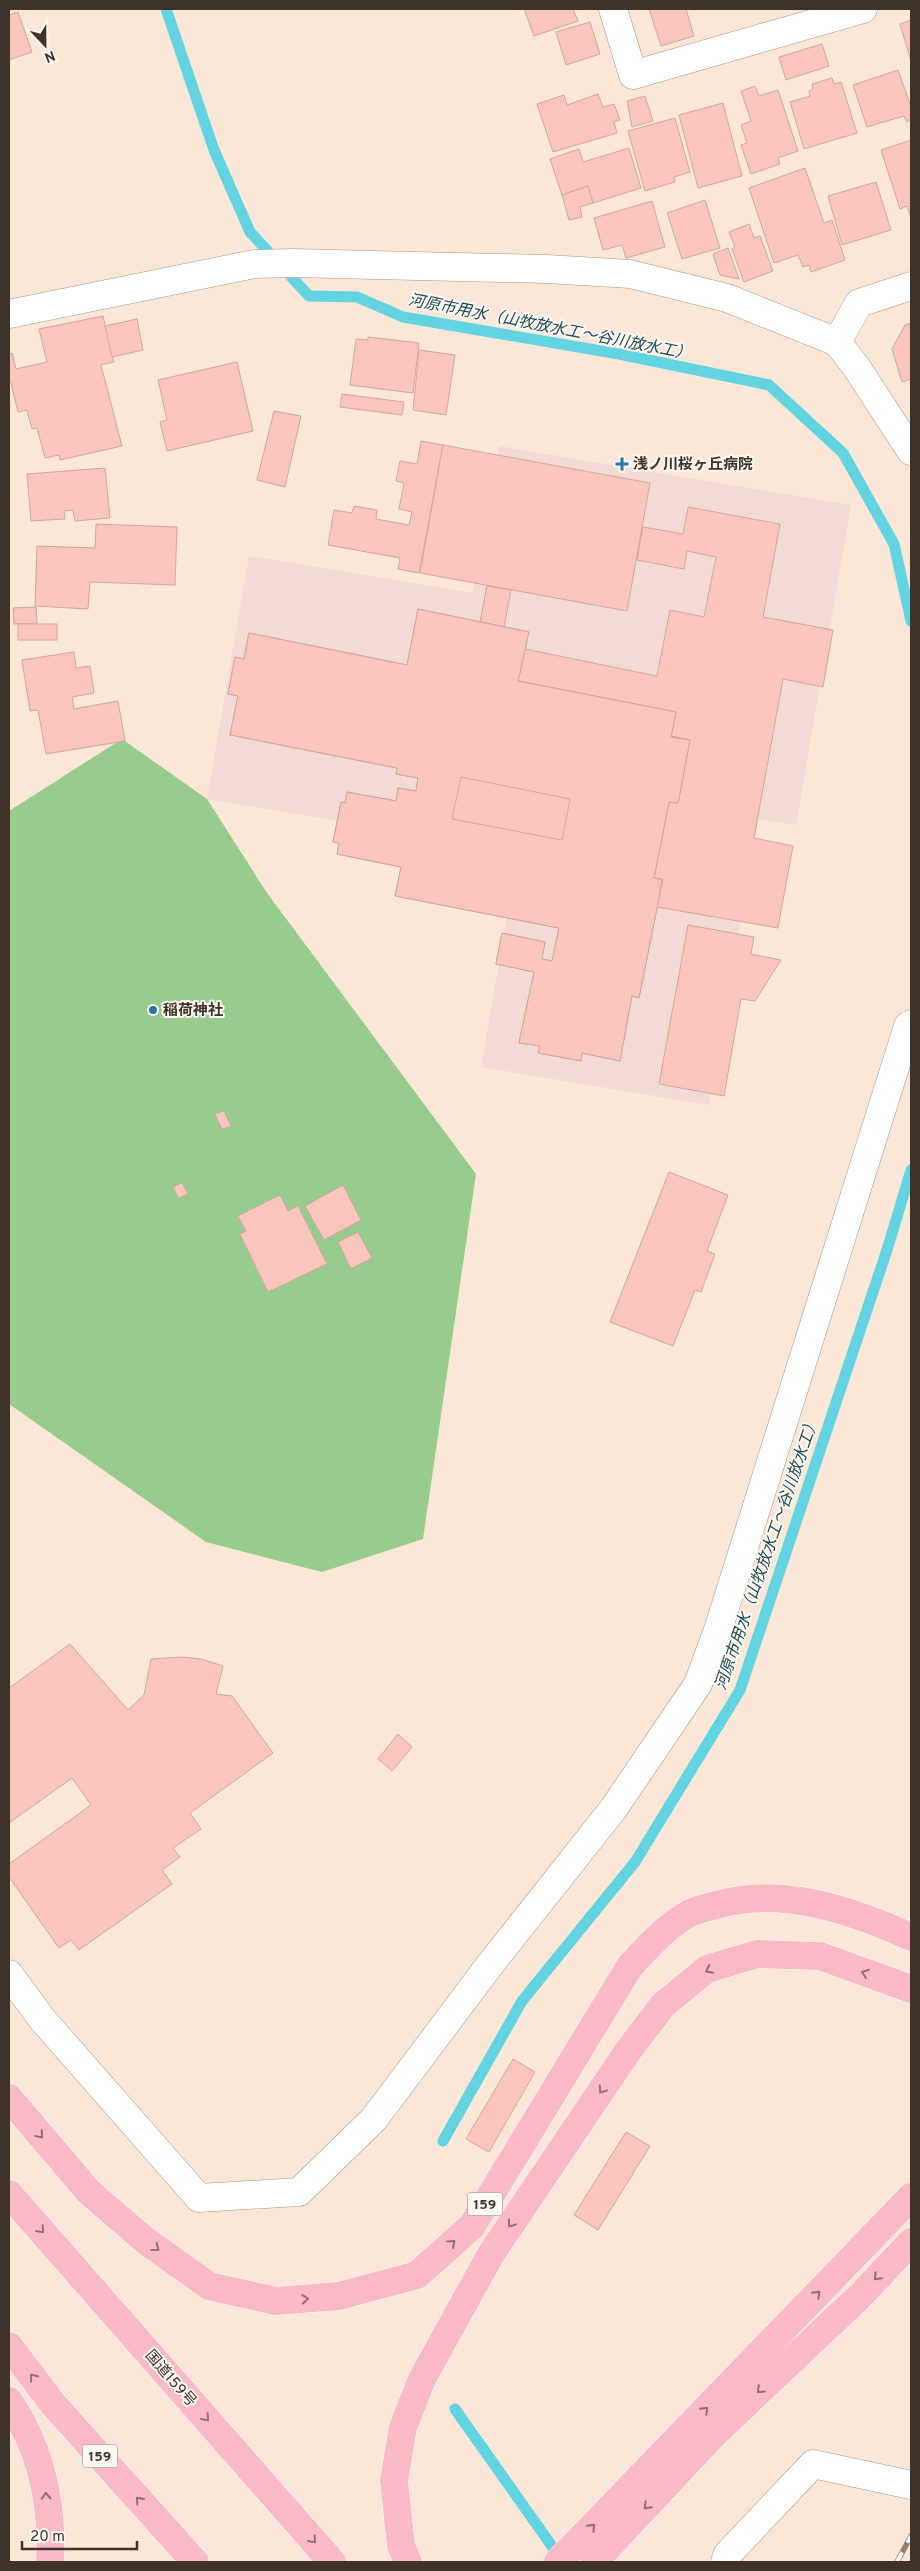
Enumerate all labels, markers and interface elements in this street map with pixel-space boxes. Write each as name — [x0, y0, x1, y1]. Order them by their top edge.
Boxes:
north arrow — [20, 20, 70, 70]
text: N — [41, 46, 57, 65]
water label: 河原市用水（山牧放水工～谷川放水工） — [406, 291, 693, 365]
place label: 浅ノ川桜ヶ丘病院 — [633, 455, 753, 475]
marker: 浅ノ川桜ヶ丘病院 — [615, 457, 629, 471]
place label: 稲荷神社 — [163, 1001, 223, 1021]
marker: 稲荷神社 — [147, 1004, 159, 1016]
water label: 河原市用水（山牧放水工～谷川放水工） — [712, 1414, 824, 1693]
one-way arrow — [705, 1964, 714, 1974]
one-way arrow — [862, 1968, 870, 1978]
one-way arrow — [599, 2084, 608, 2094]
one-way arrow — [35, 2129, 43, 2138]
road number: 159 — [468, 2192, 502, 2216]
one-way arrow — [508, 2219, 517, 2228]
one-way arrow — [35, 2225, 44, 2234]
one-way arrow — [446, 2241, 455, 2249]
one-way arrow — [150, 2242, 160, 2251]
one-way arrow — [874, 2272, 883, 2281]
one-way arrow — [812, 2290, 821, 2299]
one-way arrow — [301, 2293, 309, 2304]
street label: 国道159号 — [140, 2347, 200, 2411]
one-way arrow — [30, 2374, 38, 2383]
one-way arrow — [757, 2384, 766, 2393]
one-way arrow — [699, 2407, 708, 2416]
one-way arrow — [200, 2412, 209, 2421]
road number: 159 — [82, 2444, 118, 2468]
one-way arrow — [41, 2492, 52, 2500]
one-way arrow — [136, 2496, 145, 2505]
one-way arrow — [644, 2501, 653, 2510]
scale bar — [22, 2518, 138, 2550]
one-way arrow — [586, 2524, 595, 2533]
text: 20 m — [30, 2528, 65, 2547]
one-way arrow — [307, 2535, 316, 2544]

